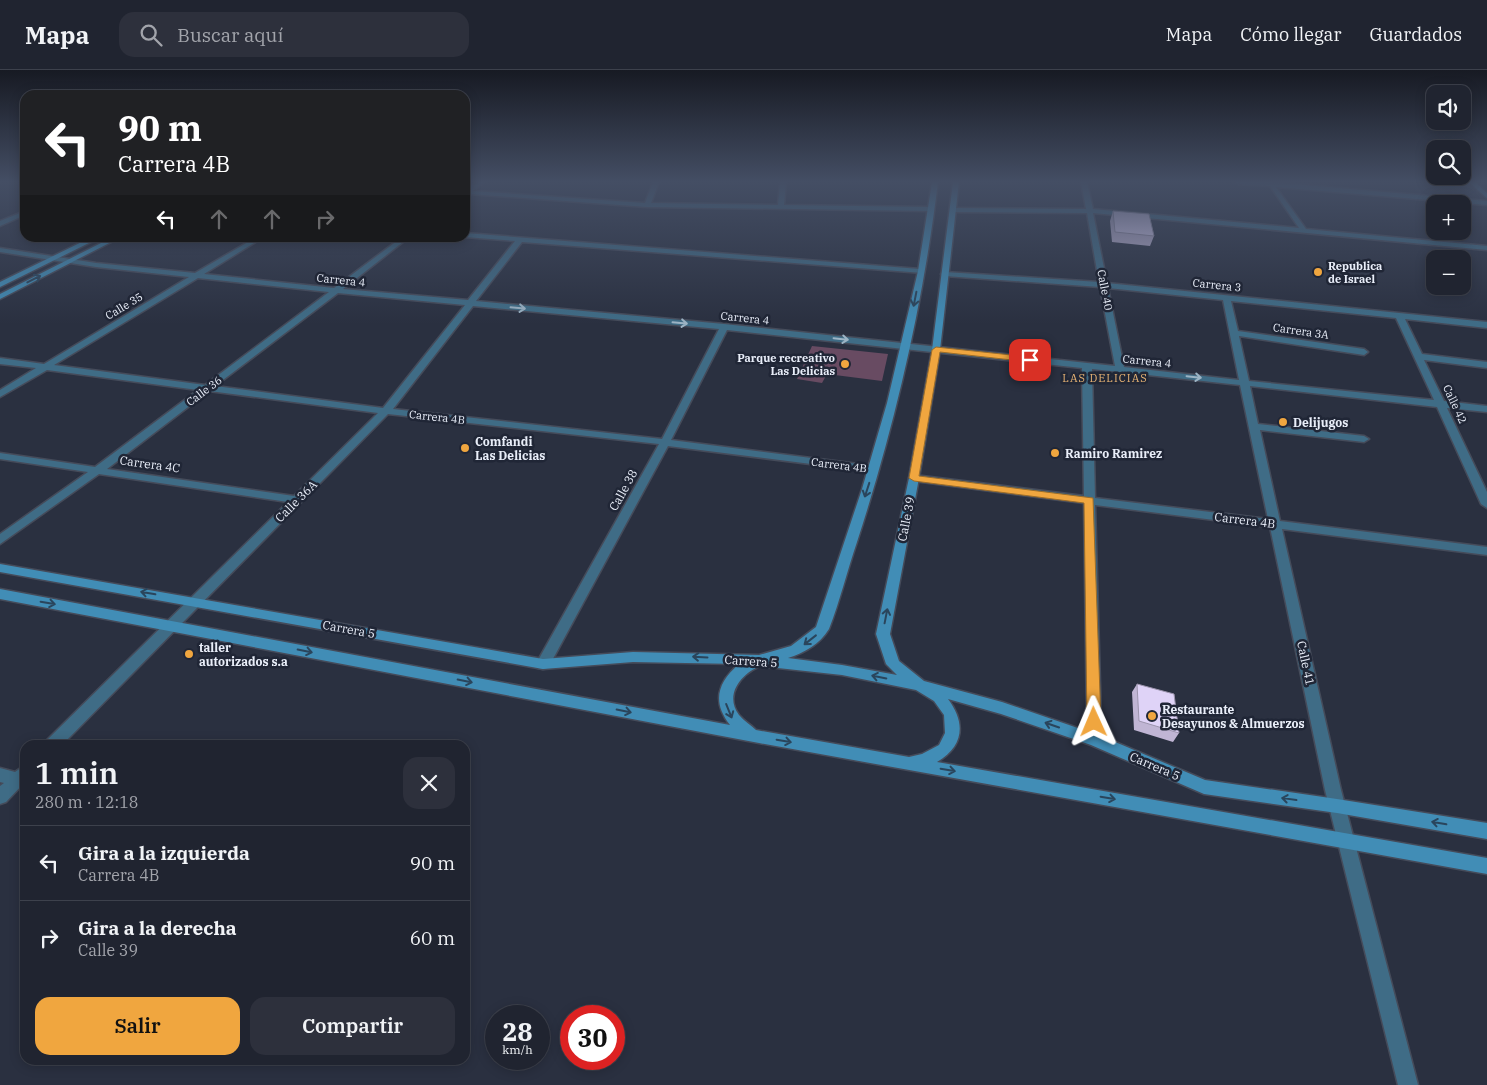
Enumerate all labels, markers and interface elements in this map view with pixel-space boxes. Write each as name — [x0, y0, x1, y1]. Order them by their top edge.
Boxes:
search box — [119, 12, 469, 57]
text: Mapa — [25, 19, 89, 51]
icon: search — [137, 21, 165, 49]
text: Buscar aquí — [177, 23, 283, 47]
text: Mapa — [1166, 23, 1212, 46]
text: Cómo llegar — [1240, 23, 1341, 46]
text: Guardados — [1369, 23, 1462, 46]
map controls — [1426, 85, 1471, 295]
button: sound — [1426, 85, 1471, 130]
text: 90 m — [118, 105, 202, 151]
icon: left — [35, 110, 100, 175]
button: search — [1426, 140, 1471, 185]
text: Carrera 4B — [118, 149, 230, 178]
button: + — [1426, 195, 1471, 240]
icon: left — [152, 205, 180, 233]
icon: ahead — [205, 205, 233, 233]
icon: ahead — [258, 205, 286, 233]
icon: right — [311, 205, 339, 233]
button: − — [1426, 250, 1471, 295]
place label: Republica de Israel — [1328, 259, 1382, 286]
marker: Republica de Israel — [1312, 266, 1324, 278]
street label: Calle 40 — [1094, 268, 1116, 312]
street label: Carrera 4 — [316, 270, 366, 290]
one-way arrow — [27, 274, 42, 284]
street label: Carrera 3 — [1192, 275, 1242, 295]
street label: Calle 35 — [103, 289, 145, 323]
one-way arrow — [910, 290, 919, 306]
one-way arrow — [509, 303, 525, 313]
street label: Carrera 4 — [720, 308, 770, 328]
one-way arrow — [671, 318, 687, 327]
street label: Carrera 3A — [1272, 320, 1330, 342]
one-way arrow — [833, 334, 849, 344]
pin — [1009, 339, 1051, 381]
icon: arrive — [1016, 346, 1044, 374]
place label: Parque recreativo Las Delicias — [737, 351, 835, 378]
street label: Carrera 4 — [1122, 351, 1172, 371]
marker: Parque recreativo Las Delicias — [839, 358, 851, 370]
district label: LAS DELICIAS — [1062, 371, 1148, 385]
one-way arrow — [1186, 372, 1202, 382]
street label: Calle 36 — [183, 373, 225, 409]
street label: Calle 42 — [1440, 382, 1470, 426]
street label: Carrera 4B — [408, 407, 466, 427]
place label: Delijugos — [1293, 415, 1348, 430]
marker: Delijugos — [1277, 416, 1289, 428]
place label: Comfandi Las Delicias — [475, 434, 545, 463]
marker: Comfandi Las Delicias — [459, 442, 471, 454]
place label: Ramiro Ramirez — [1065, 446, 1162, 461]
marker: Ramiro Ramirez — [1049, 447, 1061, 459]
street label: Carrera 4C — [119, 452, 181, 476]
street label: Carrera 4B — [810, 455, 868, 475]
street label: Calle 38 — [606, 467, 640, 513]
street label: Calle 36A — [272, 476, 321, 525]
one-way arrow — [862, 482, 871, 497]
street label: Calle 39 — [894, 495, 918, 543]
street label: Carrera 4B — [1214, 509, 1276, 531]
one-way arrow — [140, 587, 156, 597]
one-way arrow — [40, 598, 56, 608]
one-way arrow — [882, 609, 892, 625]
street label: Carrera 5 — [322, 617, 376, 641]
one-way arrow — [804, 634, 817, 645]
street label: Calle 41 — [1294, 639, 1318, 687]
place label: taller autorizados s.a — [199, 640, 288, 669]
one-way arrow — [297, 646, 313, 656]
marker: taller autorizados s.a — [183, 648, 195, 660]
street label: Carrera 5 — [724, 652, 778, 670]
one-way arrow — [692, 653, 708, 662]
one-way arrow — [871, 672, 887, 681]
one-way arrow — [456, 677, 472, 686]
position arrow — [1067, 695, 1119, 747]
place label: Restaurante Desayunos & Almuerzos — [1162, 702, 1305, 731]
one-way arrow — [725, 703, 735, 718]
one-way arrow — [616, 707, 632, 717]
marker: Restaurante Desayunos & Almuerzos — [1146, 710, 1158, 722]
one-way arrow — [1045, 720, 1060, 729]
one-way arrow — [776, 737, 792, 747]
street label: Carrera 5 — [1128, 749, 1182, 783]
text: 1 min — [35, 753, 118, 792]
button: close — [403, 757, 455, 809]
one-way arrow — [940, 765, 956, 775]
text: 280 m · 12:18 — [35, 792, 138, 812]
one-way arrow — [1100, 794, 1116, 803]
one-way arrow — [1281, 794, 1297, 804]
one-way arrow — [1431, 818, 1447, 828]
text: Gira a la izquierda — [78, 841, 250, 865]
icon: left — [35, 849, 63, 877]
text: 90 m — [410, 851, 455, 875]
text: Carrera 4B — [78, 865, 160, 885]
text: Gira a la derecha — [78, 916, 237, 940]
icon: right — [35, 924, 63, 952]
text: 60 m — [410, 926, 455, 950]
text: Calle 39 — [78, 940, 138, 960]
button: Salir — [35, 997, 240, 1055]
button: Compartir — [250, 997, 455, 1055]
speed limit sign: 30 — [560, 1005, 625, 1070]
text: 28 — [502, 1015, 533, 1048]
text: km/h — [502, 1042, 533, 1057]

